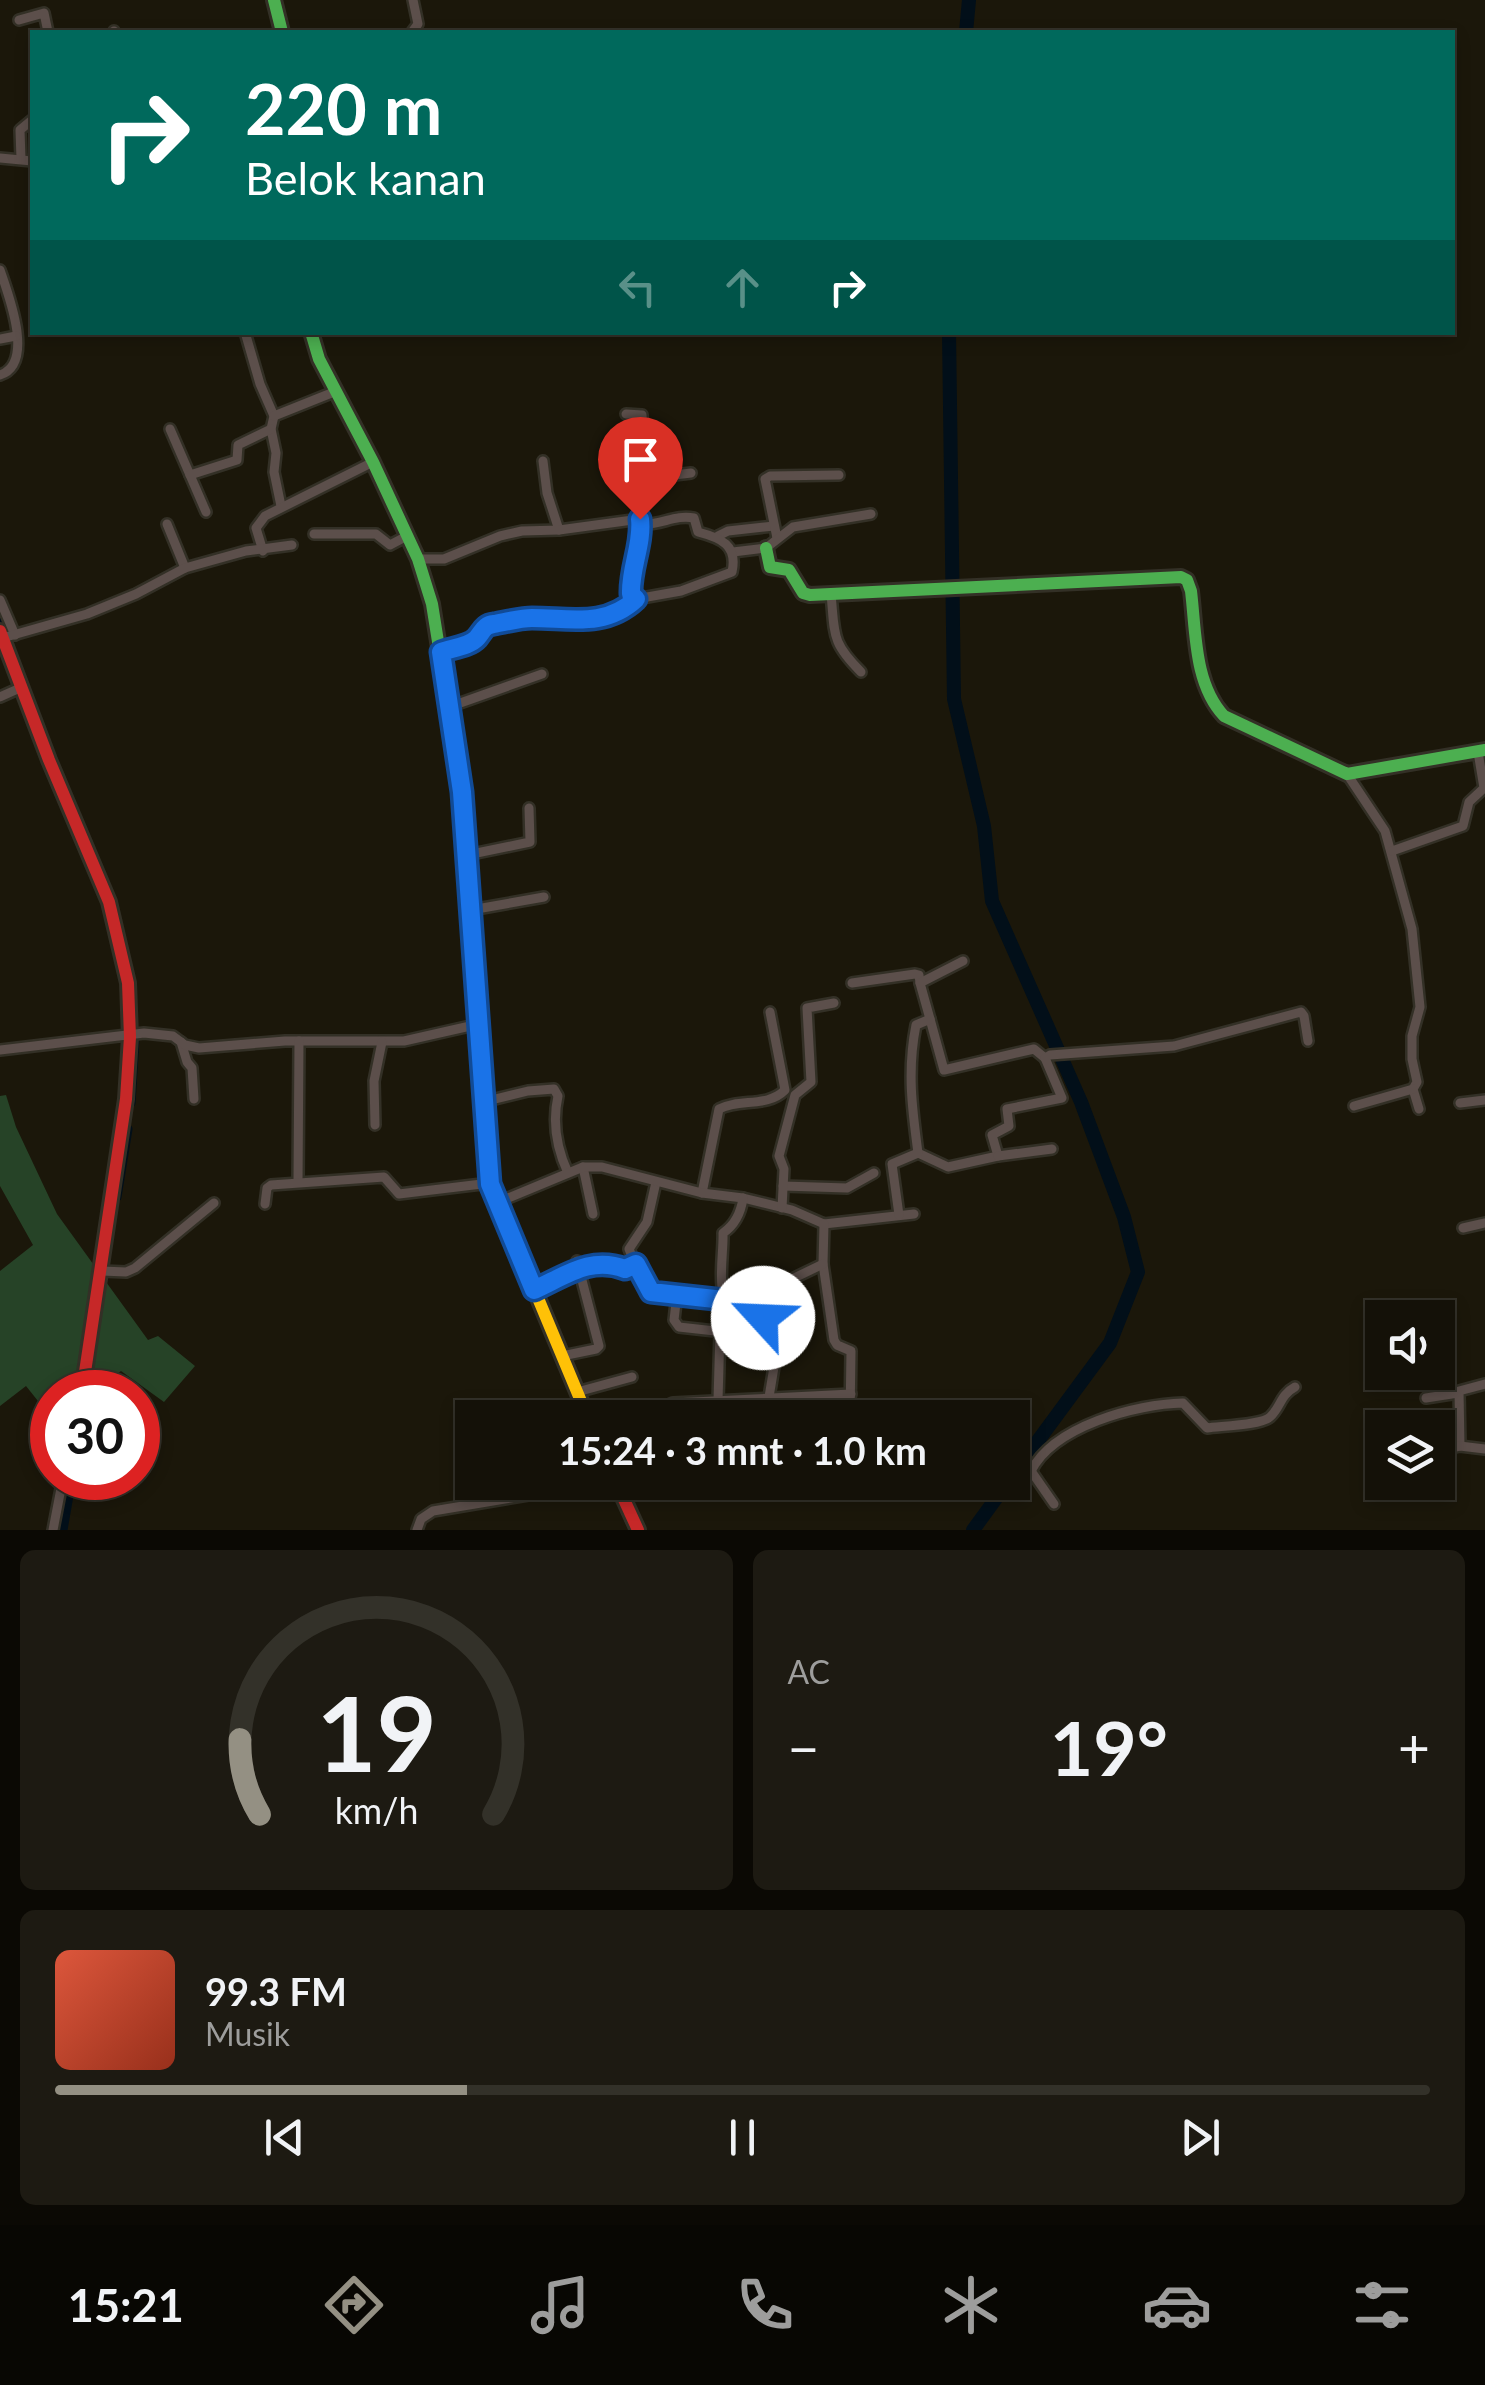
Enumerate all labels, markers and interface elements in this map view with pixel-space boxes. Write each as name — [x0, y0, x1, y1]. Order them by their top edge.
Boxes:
text: 220 m — [245, 66, 442, 150]
icon: right — [80, 70, 210, 200]
text: Belok kanan — [245, 151, 486, 205]
icon: left — [610, 260, 665, 315]
icon: ahead — [715, 260, 770, 315]
icon: right — [820, 260, 875, 315]
pin — [598, 417, 683, 520]
icon: arrive — [613, 432, 668, 487]
position arrow — [711, 1266, 815, 1370]
map controls — [1365, 1300, 1455, 1500]
button: sound — [1365, 1300, 1455, 1390]
speed limit sign: 30 — [30, 1370, 160, 1500]
button: layers — [1365, 1410, 1455, 1500]
text: 15:24 · 3 mnt · 1.0 km — [558, 1427, 927, 1473]
text: AC — [788, 1652, 830, 1691]
text: 19 — [316, 1669, 437, 1794]
text: 19° — [1050, 1702, 1168, 1792]
text: − — [788, 1714, 819, 1780]
text: + — [1398, 1714, 1430, 1780]
text: km/h — [334, 1789, 418, 1832]
text: 99.3 FM — [205, 1968, 347, 2014]
text: Musik — [205, 2014, 290, 2053]
icon: previous — [257, 2110, 312, 2165]
icon: pause — [715, 2110, 770, 2165]
icon: next — [1173, 2110, 1228, 2165]
icon: directions — [319, 2270, 389, 2340]
icon: music — [525, 2270, 595, 2340]
icon: phone — [730, 2270, 800, 2340]
icon: climate — [936, 2270, 1006, 2340]
icon: car — [1142, 2270, 1212, 2340]
icon: filters — [1347, 2270, 1417, 2340]
text: 15:21 — [68, 2278, 184, 2332]

